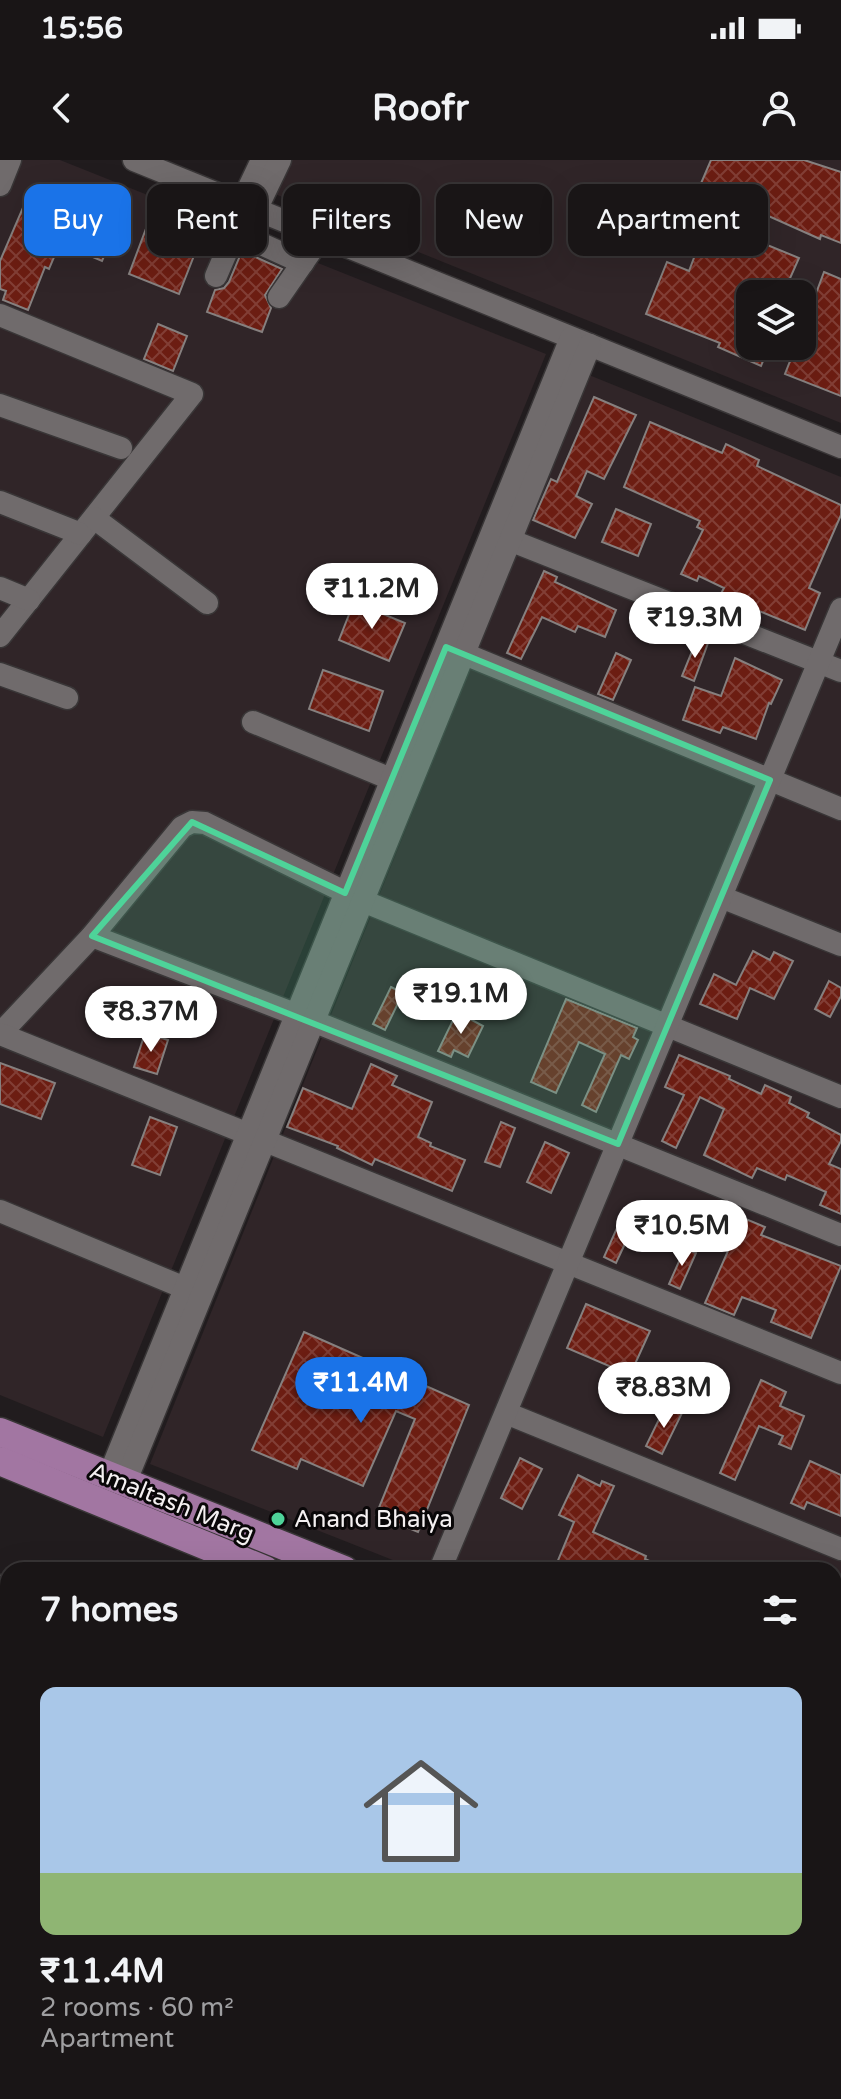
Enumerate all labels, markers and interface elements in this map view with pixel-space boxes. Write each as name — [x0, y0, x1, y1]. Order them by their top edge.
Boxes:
text: 15:56 — [40, 10, 123, 47]
icon: back — [40, 86, 84, 130]
icon: person — [757, 86, 801, 130]
text: Roofr — [372, 87, 469, 130]
chip: Buy — [24, 184, 131, 256]
chip: Rent — [147, 184, 267, 256]
chip: Filters — [283, 184, 420, 256]
chip: New — [436, 184, 552, 256]
chip: Apartment — [568, 184, 768, 256]
map controls — [736, 280, 816, 360]
button: layers — [736, 280, 816, 360]
pin: ₹11.2M — [307, 563, 437, 631]
text: ₹11.2M — [324, 573, 420, 604]
pin: ₹19.3M — [630, 592, 760, 660]
text: ₹19.3M — [647, 602, 743, 633]
pin: ₹19.1M — [396, 968, 526, 1036]
text: ₹19.1M — [413, 978, 509, 1009]
pin: ₹8.37M — [86, 986, 216, 1054]
text: ₹8.37M — [103, 996, 199, 1027]
pin: ₹10.5M — [617, 1200, 747, 1268]
text: ₹10.5M — [634, 1210, 730, 1241]
pin: ₹11.4M — [296, 1357, 426, 1425]
pin: ₹8.83M — [599, 1362, 729, 1430]
text: ₹11.4M — [313, 1367, 409, 1398]
text: ₹8.83M — [616, 1372, 712, 1403]
street label: Amaltash Marg — [85, 1456, 258, 1549]
place label: Anand Bhaiya — [294, 1505, 453, 1534]
marker: Anand Bhaiya — [269, 1510, 287, 1528]
icon: filters — [758, 1588, 802, 1632]
text: 7 homes — [40, 1590, 178, 1631]
icon: home — [349, 1739, 493, 1883]
text: ₹11.4M — [40, 1951, 165, 1992]
text: 2 rooms · 60 m² — [40, 1992, 234, 2023]
text: Apartment — [40, 2023, 174, 2054]

